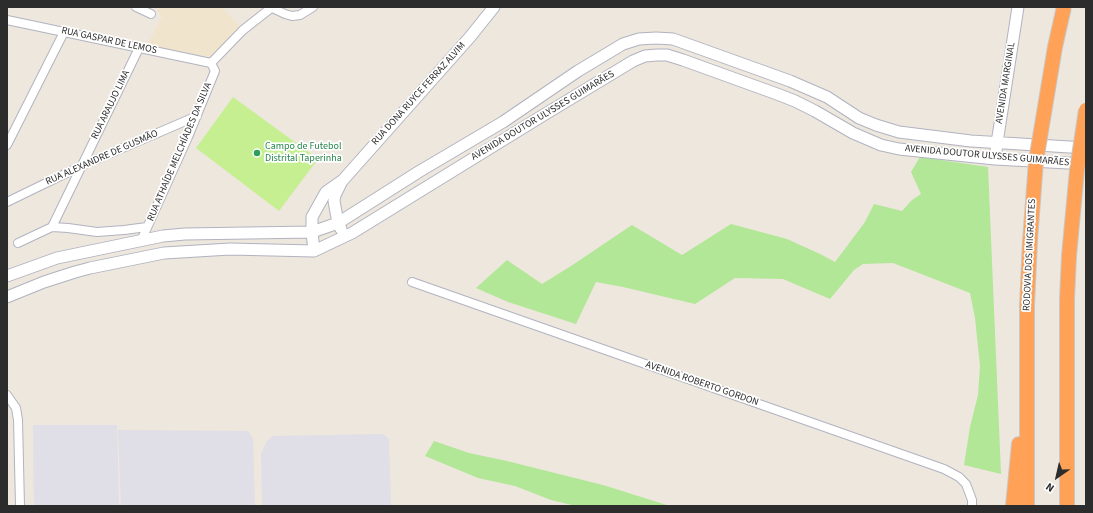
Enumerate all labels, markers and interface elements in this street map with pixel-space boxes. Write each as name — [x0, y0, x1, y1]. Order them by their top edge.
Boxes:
street label: RUA GASPAR DE LEMOS — [60, 25, 158, 57]
street label: RUA DONA RUYCE FERRAZ ALVIM — [370, 40, 468, 148]
street label: AVENIDA MARGINAL — [994, 41, 1018, 125]
street label: AVENIDA DOUTOR ULYSSES GUIMARÃES — [469, 68, 617, 164]
street label: RUA ARAUJO LIMA — [89, 69, 133, 141]
street label: RUA ATHAÍDE MELCHÍADES DA SILVA — [145, 81, 215, 223]
street label: RUA ALEXANDRE DE GUSMÃO — [44, 128, 160, 188]
place label: Campo de Futebol Distrital Taperinha — [265, 141, 342, 164]
street label: AVENIDA DOUTOR ULYSSES GUIMARÃES — [904, 143, 1070, 169]
marker: Campo de Futebol Distrital Taperinha — [252, 148, 262, 158]
street label: RODOVIA DOS IMIGRANTES — [1021, 198, 1039, 312]
street label: AVENIDA ROBERTO GORDON — [644, 359, 760, 409]
north arrow — [1037, 457, 1077, 497]
text: N — [1043, 479, 1057, 496]

